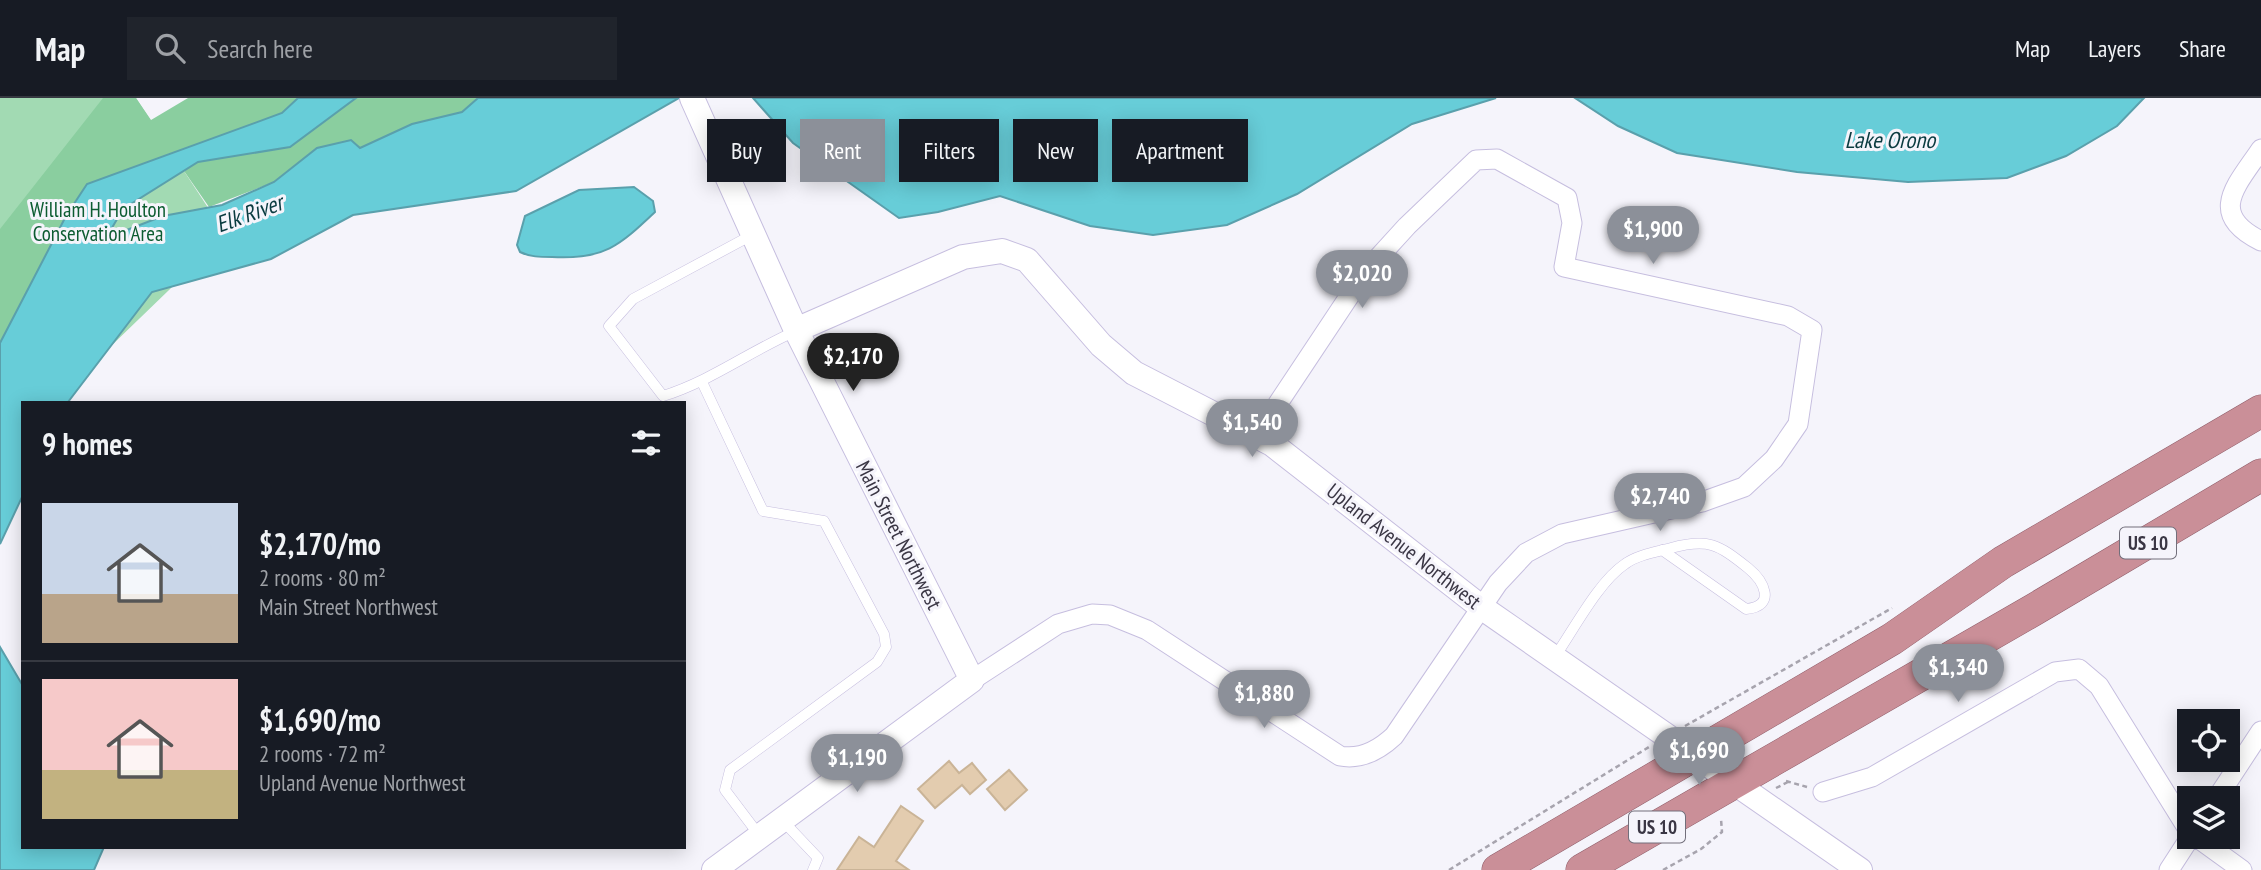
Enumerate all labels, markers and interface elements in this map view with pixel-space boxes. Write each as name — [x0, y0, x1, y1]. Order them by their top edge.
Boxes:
search box — [127, 17, 617, 80]
text: Map — [35, 27, 85, 70]
icon: search — [151, 29, 189, 67]
text: Search here — [207, 32, 313, 65]
text: Map — [2015, 33, 2050, 64]
text: Layers — [2088, 33, 2141, 64]
text: Share — [2179, 33, 2226, 64]
chip: Buy — [707, 119, 786, 182]
chip: Rent — [800, 119, 885, 182]
chip: Filters — [899, 119, 999, 182]
chip: New — [1013, 119, 1098, 182]
chip: Apartment — [1112, 119, 1248, 182]
water label: Lake Orono — [1845, 125, 1937, 154]
water label: Elk River — [212, 186, 290, 238]
park label: William H. Houlton Conservation Area — [30, 196, 166, 247]
pin: $1,900 — [1596, 206, 1710, 266]
text: $1,900 — [1623, 214, 1683, 243]
pin: $2,020 — [1305, 250, 1419, 310]
text: $2,020 — [1332, 258, 1392, 287]
pin: $2,170 — [796, 334, 910, 393]
text: $2,170 — [823, 341, 883, 370]
pin: $1,540 — [1195, 400, 1309, 459]
text: $1,540 — [1222, 407, 1282, 436]
text: 9 homes — [42, 424, 133, 463]
icon: filters — [627, 424, 665, 462]
street label: Main Street Northwest — [850, 456, 948, 614]
pin: $2,740 — [1603, 474, 1717, 533]
street label: Upland Avenue Northwest — [1321, 477, 1487, 615]
text: $2,740 — [1630, 481, 1690, 510]
text: $2,170/mo — [259, 524, 381, 563]
road number: US 10 — [2120, 528, 2176, 558]
icon: home — [98, 531, 182, 615]
text: 2 rooms · 80 m² — [259, 563, 386, 592]
text: Main Street Northwest — [259, 592, 438, 621]
pin: $1,340 — [1901, 644, 2015, 704]
text: $1,340 — [1928, 652, 1988, 681]
pin: $1,880 — [1207, 670, 1321, 730]
text: $1,880 — [1234, 678, 1294, 707]
text: $1,690/mo — [259, 700, 381, 739]
icon: home — [98, 707, 182, 791]
map controls — [2177, 709, 2240, 849]
button: locate — [2177, 709, 2240, 772]
pin: $1,690 — [1642, 728, 1756, 787]
pin: $1,190 — [800, 734, 914, 794]
text: $1,690 — [1669, 735, 1729, 764]
text: 2 rooms · 72 m² — [259, 739, 386, 768]
text: $1,190 — [827, 742, 887, 771]
text: Upland Avenue Northwest — [259, 768, 465, 797]
button: layers — [2177, 786, 2240, 849]
road number: US 10 — [1629, 812, 1685, 842]

